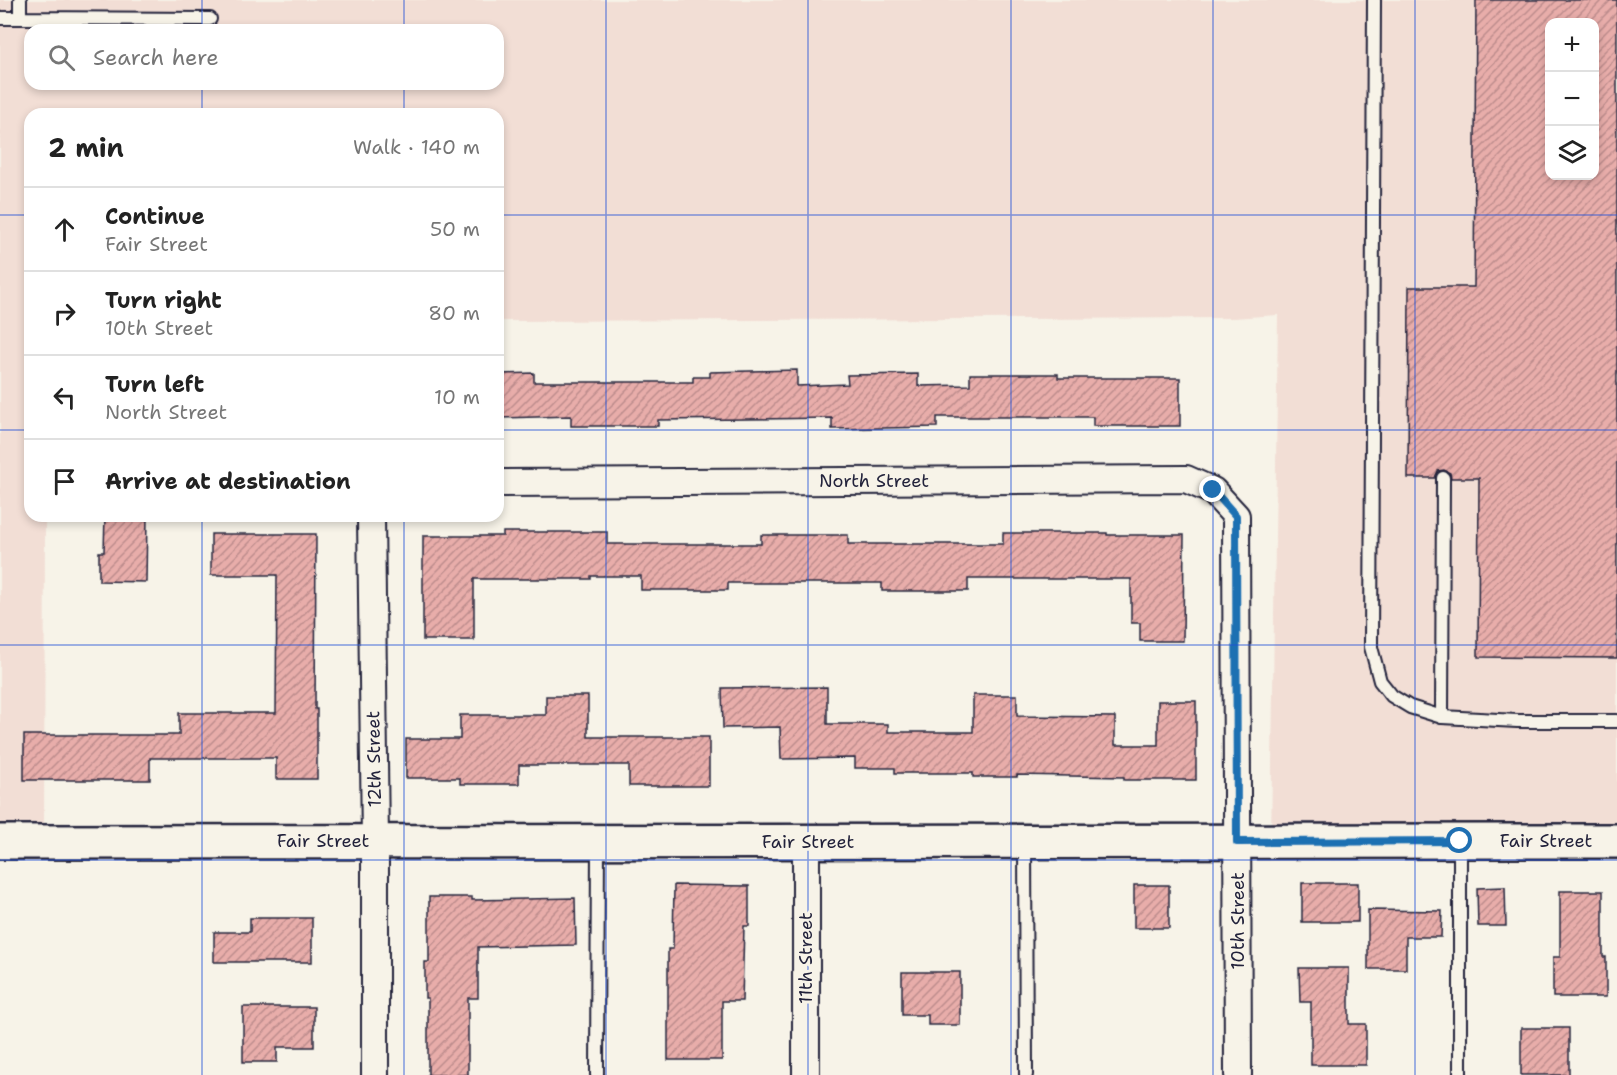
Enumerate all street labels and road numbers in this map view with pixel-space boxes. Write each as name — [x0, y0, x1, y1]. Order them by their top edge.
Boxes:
street label: North Street — [819, 469, 929, 493]
street label: 12th Street — [361, 710, 387, 807]
street label: Fair Street — [277, 829, 369, 853]
street label: Fair Street — [1500, 829, 1592, 853]
street label: Fair Street — [762, 830, 854, 854]
street label: 10th Street — [1226, 872, 1250, 970]
street label: 11th Street — [794, 912, 818, 1004]

